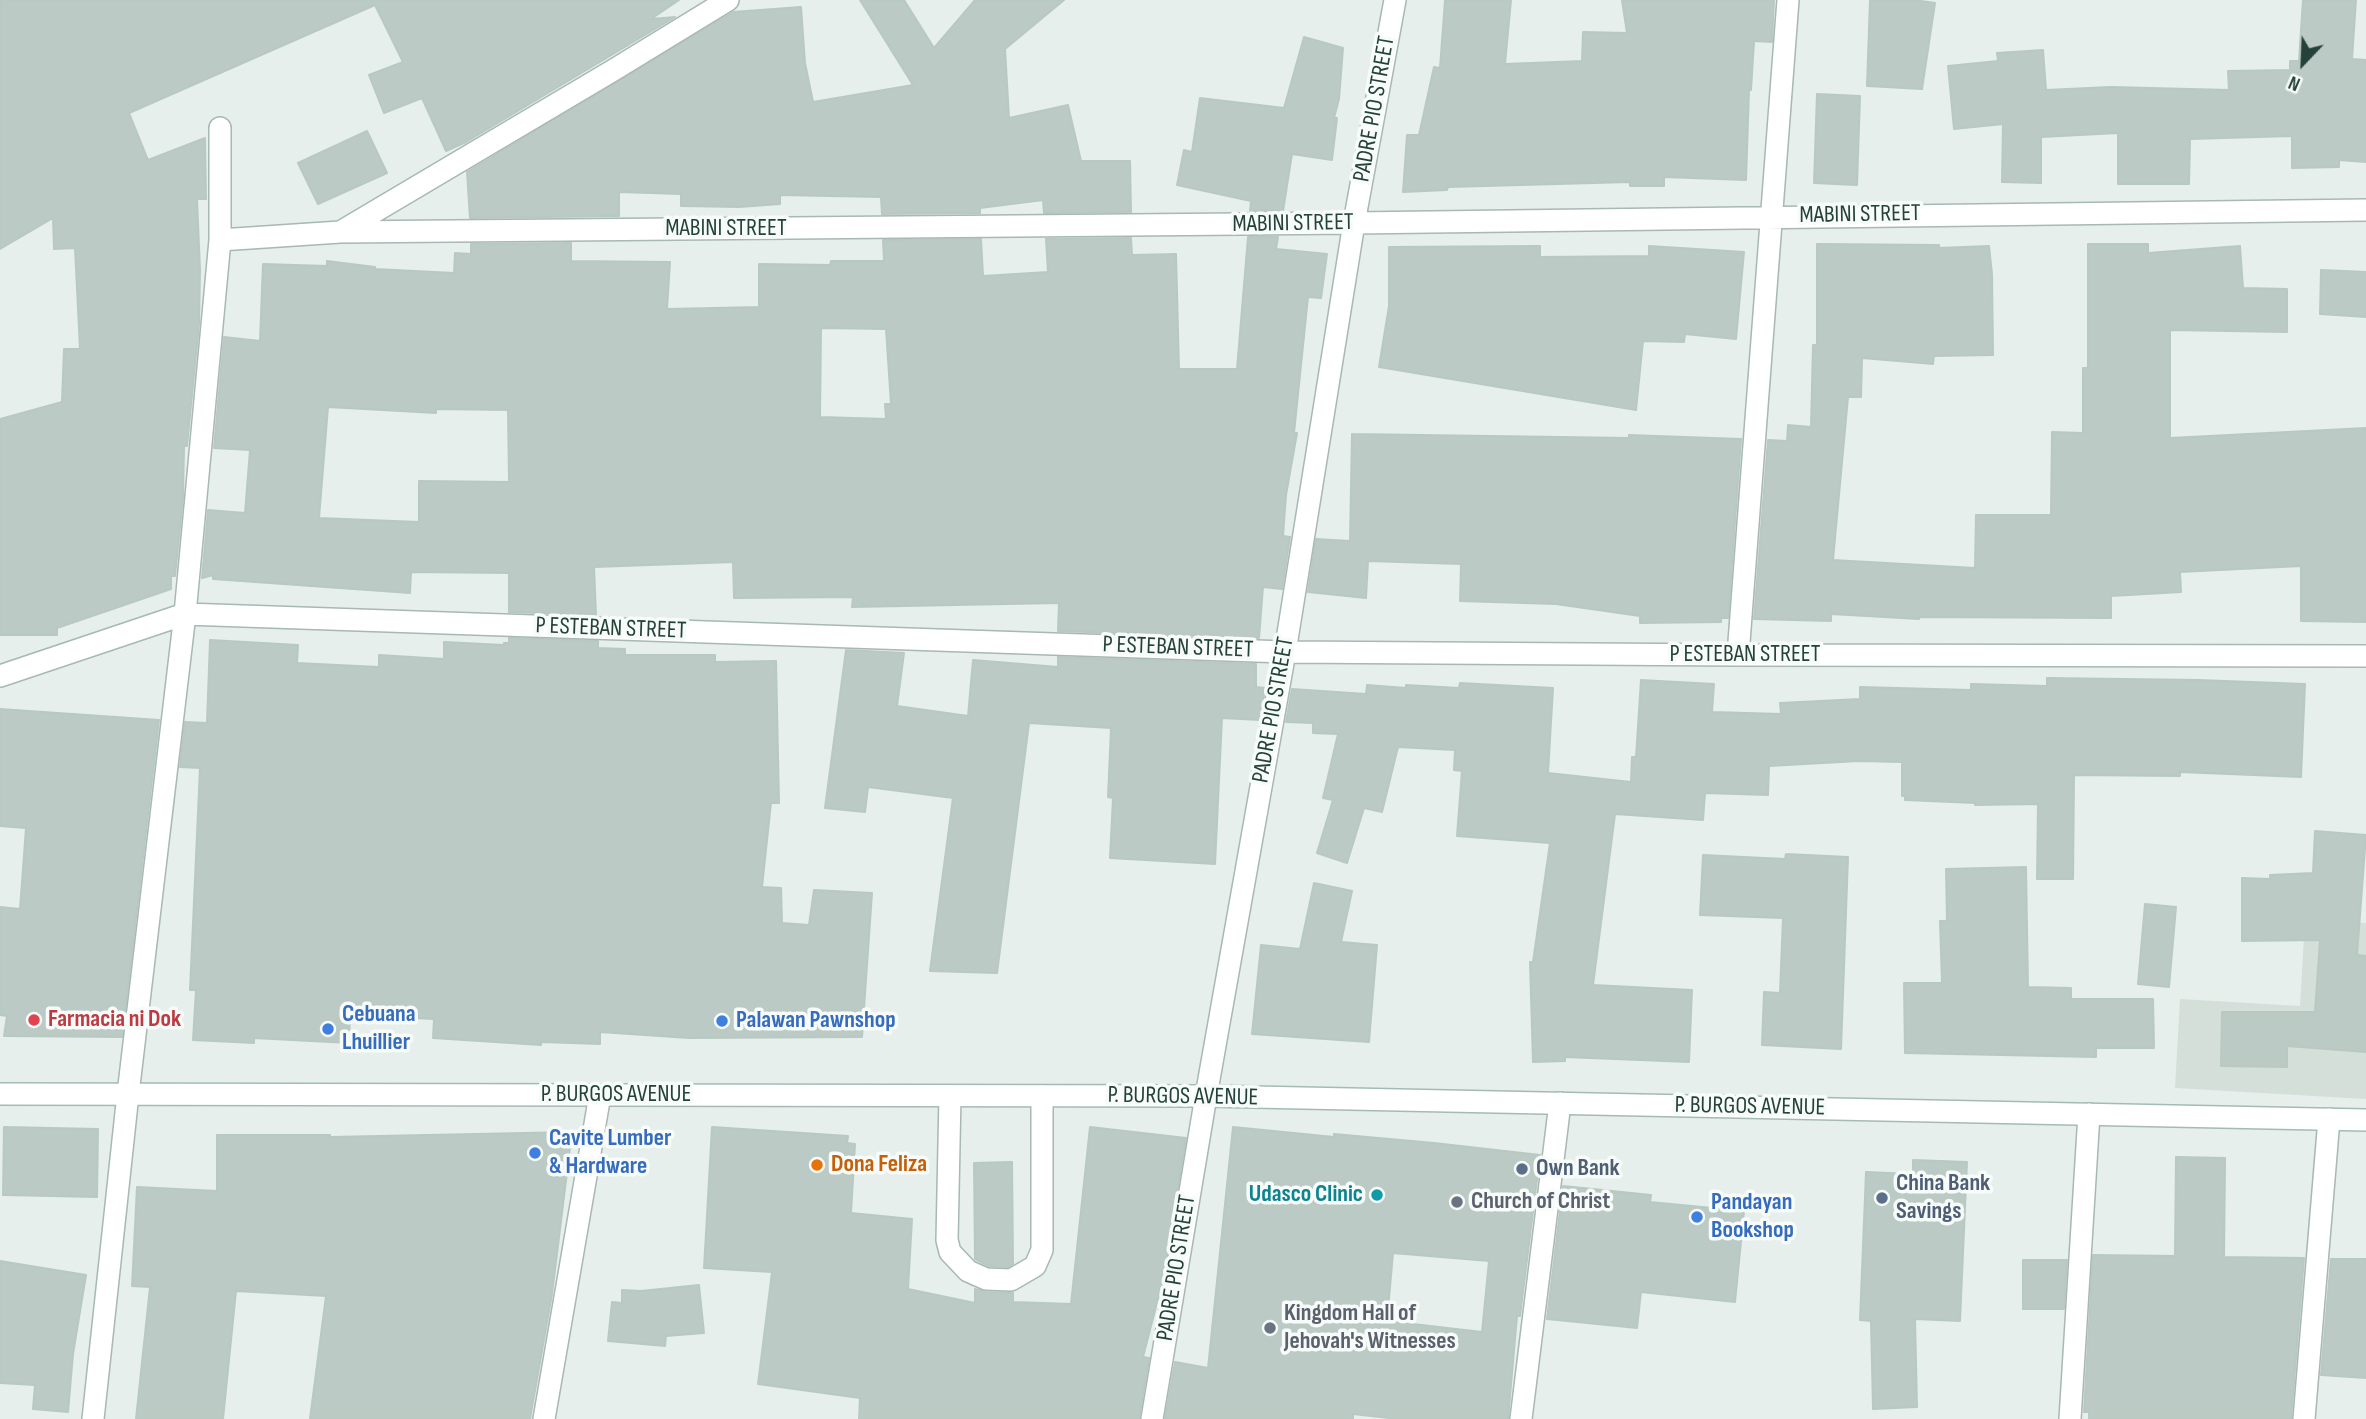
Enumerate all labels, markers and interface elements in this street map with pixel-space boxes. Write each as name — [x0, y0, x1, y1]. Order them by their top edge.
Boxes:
north arrow — [2268, 28, 2338, 98]
street label: PADRE PIO STREET — [1348, 34, 1402, 184]
text: N — [2285, 70, 2304, 95]
street label: MABINI STREET — [1799, 200, 1921, 230]
street label: MABINI STREET — [1232, 209, 1354, 239]
street label: MABINI STREET — [665, 215, 787, 243]
street label: P ESTEBAN STREET — [535, 612, 687, 646]
street label: P ESTEBAN STREET — [1102, 631, 1254, 665]
street label: PADRE PIO STREET — [1247, 635, 1301, 785]
street label: P ESTEBAN STREET — [1670, 641, 1820, 669]
place label: Cebuana Lhuillier — [342, 1001, 416, 1057]
place label: Farmacia ni Dok — [48, 1006, 181, 1034]
place label: Palawan Pawnshop — [736, 1007, 896, 1035]
marker: Farmacia ni Dok — [26, 1012, 42, 1028]
marker: Palawan Pawnshop — [714, 1013, 730, 1029]
marker: Cebuana Lhuillier — [320, 1021, 336, 1037]
street label: P. BURGOS AVENUE — [541, 1081, 691, 1109]
street label: P. BURGOS AVENUE — [1107, 1081, 1259, 1113]
street label: P. BURGOS AVENUE — [1674, 1091, 1826, 1123]
place label: Cavite Lumber & Hardware — [549, 1125, 671, 1181]
marker: Cavite Lumber & Hardware — [527, 1145, 543, 1161]
place label: Dona Feliza — [831, 1151, 927, 1179]
place label: Own Bank — [1536, 1155, 1620, 1183]
marker: Dona Feliza — [809, 1157, 825, 1173]
marker: Own Bank — [1514, 1161, 1530, 1177]
place label: China Bank Savings — [1896, 1170, 1990, 1226]
place label: Udasco Clinic — [1249, 1181, 1363, 1209]
marker: Udasco Clinic — [1369, 1187, 1385, 1203]
place label: Church of Christ — [1471, 1188, 1610, 1216]
place label: Pandayan Bookshop — [1711, 1189, 1794, 1245]
marker: China Bank Savings — [1874, 1190, 1890, 1206]
street label: PADRE PIO STREET — [1151, 1193, 1203, 1343]
marker: Church of Christ — [1449, 1194, 1465, 1210]
marker: Pandayan Bookshop — [1689, 1209, 1705, 1225]
place label: Kingdom Hall of Jehovah's Witnesses — [1284, 1300, 1456, 1356]
marker: Kingdom Hall of Jehovah's Witnesses — [1262, 1320, 1278, 1336]

